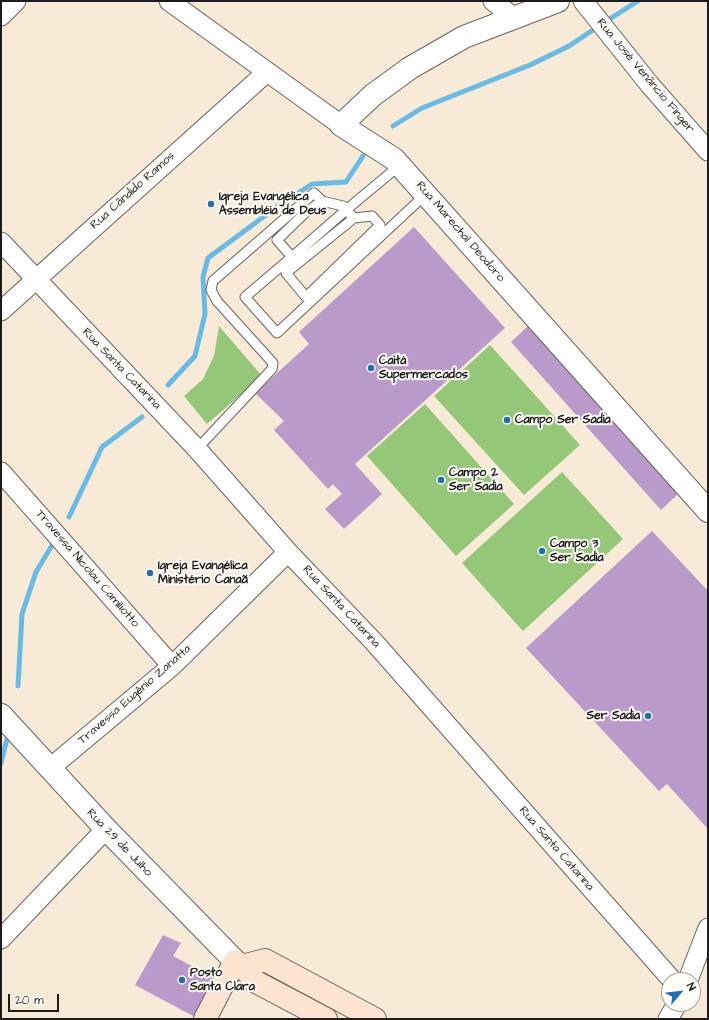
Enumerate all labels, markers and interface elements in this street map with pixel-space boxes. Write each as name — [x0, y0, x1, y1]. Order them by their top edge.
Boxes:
street label: Rua José Venâncio Finger — [593, 16, 697, 136]
street label: Rua Cândido Ramos — [88, 149, 178, 233]
street label: Rua Marechal Deodoro — [412, 179, 508, 285]
place label: Igreja Evangélica Assembléia de Deus — [219, 190, 326, 218]
marker: Igreja Evangélica Assembléia de Deus — [206, 199, 216, 209]
street label: Rua Santa Catarina — [79, 325, 163, 413]
place label: Caitá Supermercados — [379, 354, 468, 382]
marker: Caitá Supermercados — [366, 363, 376, 373]
place label: Campo Ser Sadia — [515, 413, 611, 427]
marker: Campo Ser Sadia — [502, 415, 512, 425]
place label: Campo 2 Ser Sadia — [449, 466, 503, 494]
marker: Campo 2 Ser Sadia — [436, 475, 446, 485]
street label: Travessa Nicolau Camiliotto — [32, 507, 142, 631]
place label: Campo 3 Ser Sadia — [550, 537, 604, 565]
marker: Campo 3 Ser Sadia — [537, 546, 547, 556]
place label: Igreja Evangélica Ministério Canaã — [158, 559, 248, 587]
street label: Rua Santa Catarina — [299, 563, 383, 651]
marker: Igreja Evangélica Ministério Canaã — [145, 568, 155, 578]
street label: Travessa Eugênio Zanatta — [76, 642, 194, 748]
place label: Ser Sadia — [586, 709, 640, 723]
marker: Ser Sadia — [643, 711, 653, 721]
street label: Rua Santa Catarina — [515, 804, 597, 894]
street label: Rua 29 de Julho — [83, 806, 155, 880]
place label: Posto Santa Clara — [190, 966, 255, 994]
north arrow — [661, 972, 701, 1012]
marker: Posto Santa Clara — [177, 975, 187, 985]
text: N — [683, 980, 699, 993]
scale bar — [10, 986, 61, 1012]
text: 20 m — [15, 992, 44, 1009]

